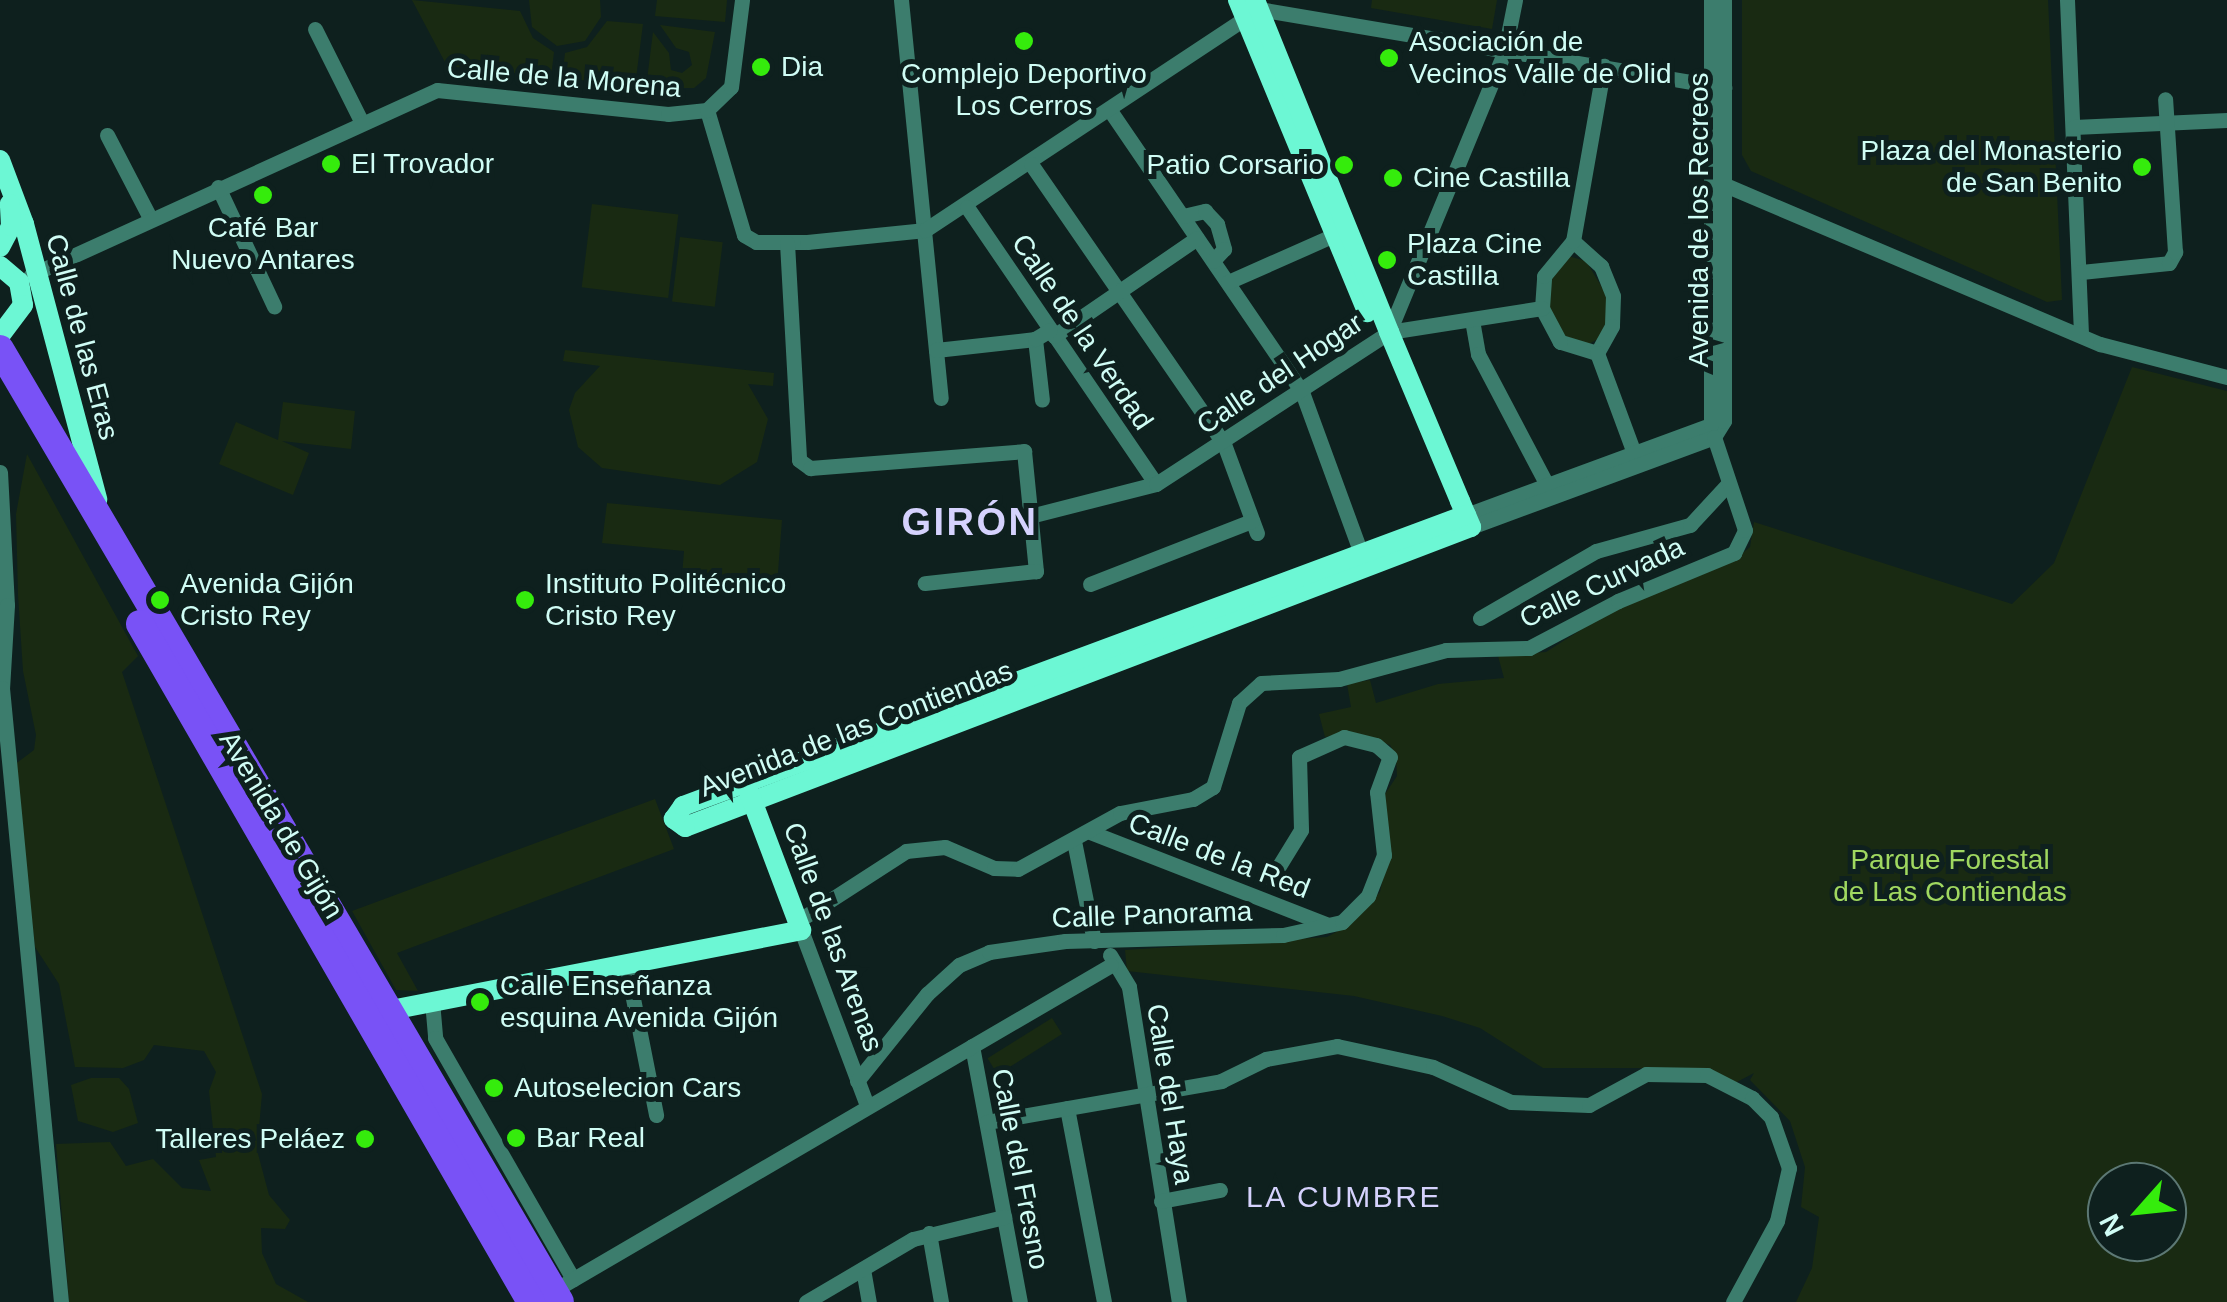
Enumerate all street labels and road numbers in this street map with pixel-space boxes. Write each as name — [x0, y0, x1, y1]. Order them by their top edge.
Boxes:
street label: Calle de la Morena — [445, 51, 683, 105]
street label: Avenida de los Recreos — [1682, 72, 1716, 368]
street label: Calle de la Verdad — [1004, 228, 1160, 436]
street label: Calle de las Eras — [38, 230, 126, 444]
street label: Calle del Hogar — [1191, 306, 1369, 442]
street label: Calle Curvada — [1515, 530, 1689, 636]
street label: Avenida de las Contiendas — [695, 654, 1017, 804]
street label: Avenida de Gijón — [212, 725, 350, 925]
street label: Calle de la Red — [1124, 806, 1314, 906]
street label: Calle de las Arenas — [776, 817, 890, 1057]
street label: Calle Panorama — [1051, 895, 1253, 935]
street label: Calle del Haya — [1139, 1001, 1201, 1187]
street label: Calle del Fresno — [984, 1066, 1056, 1272]

